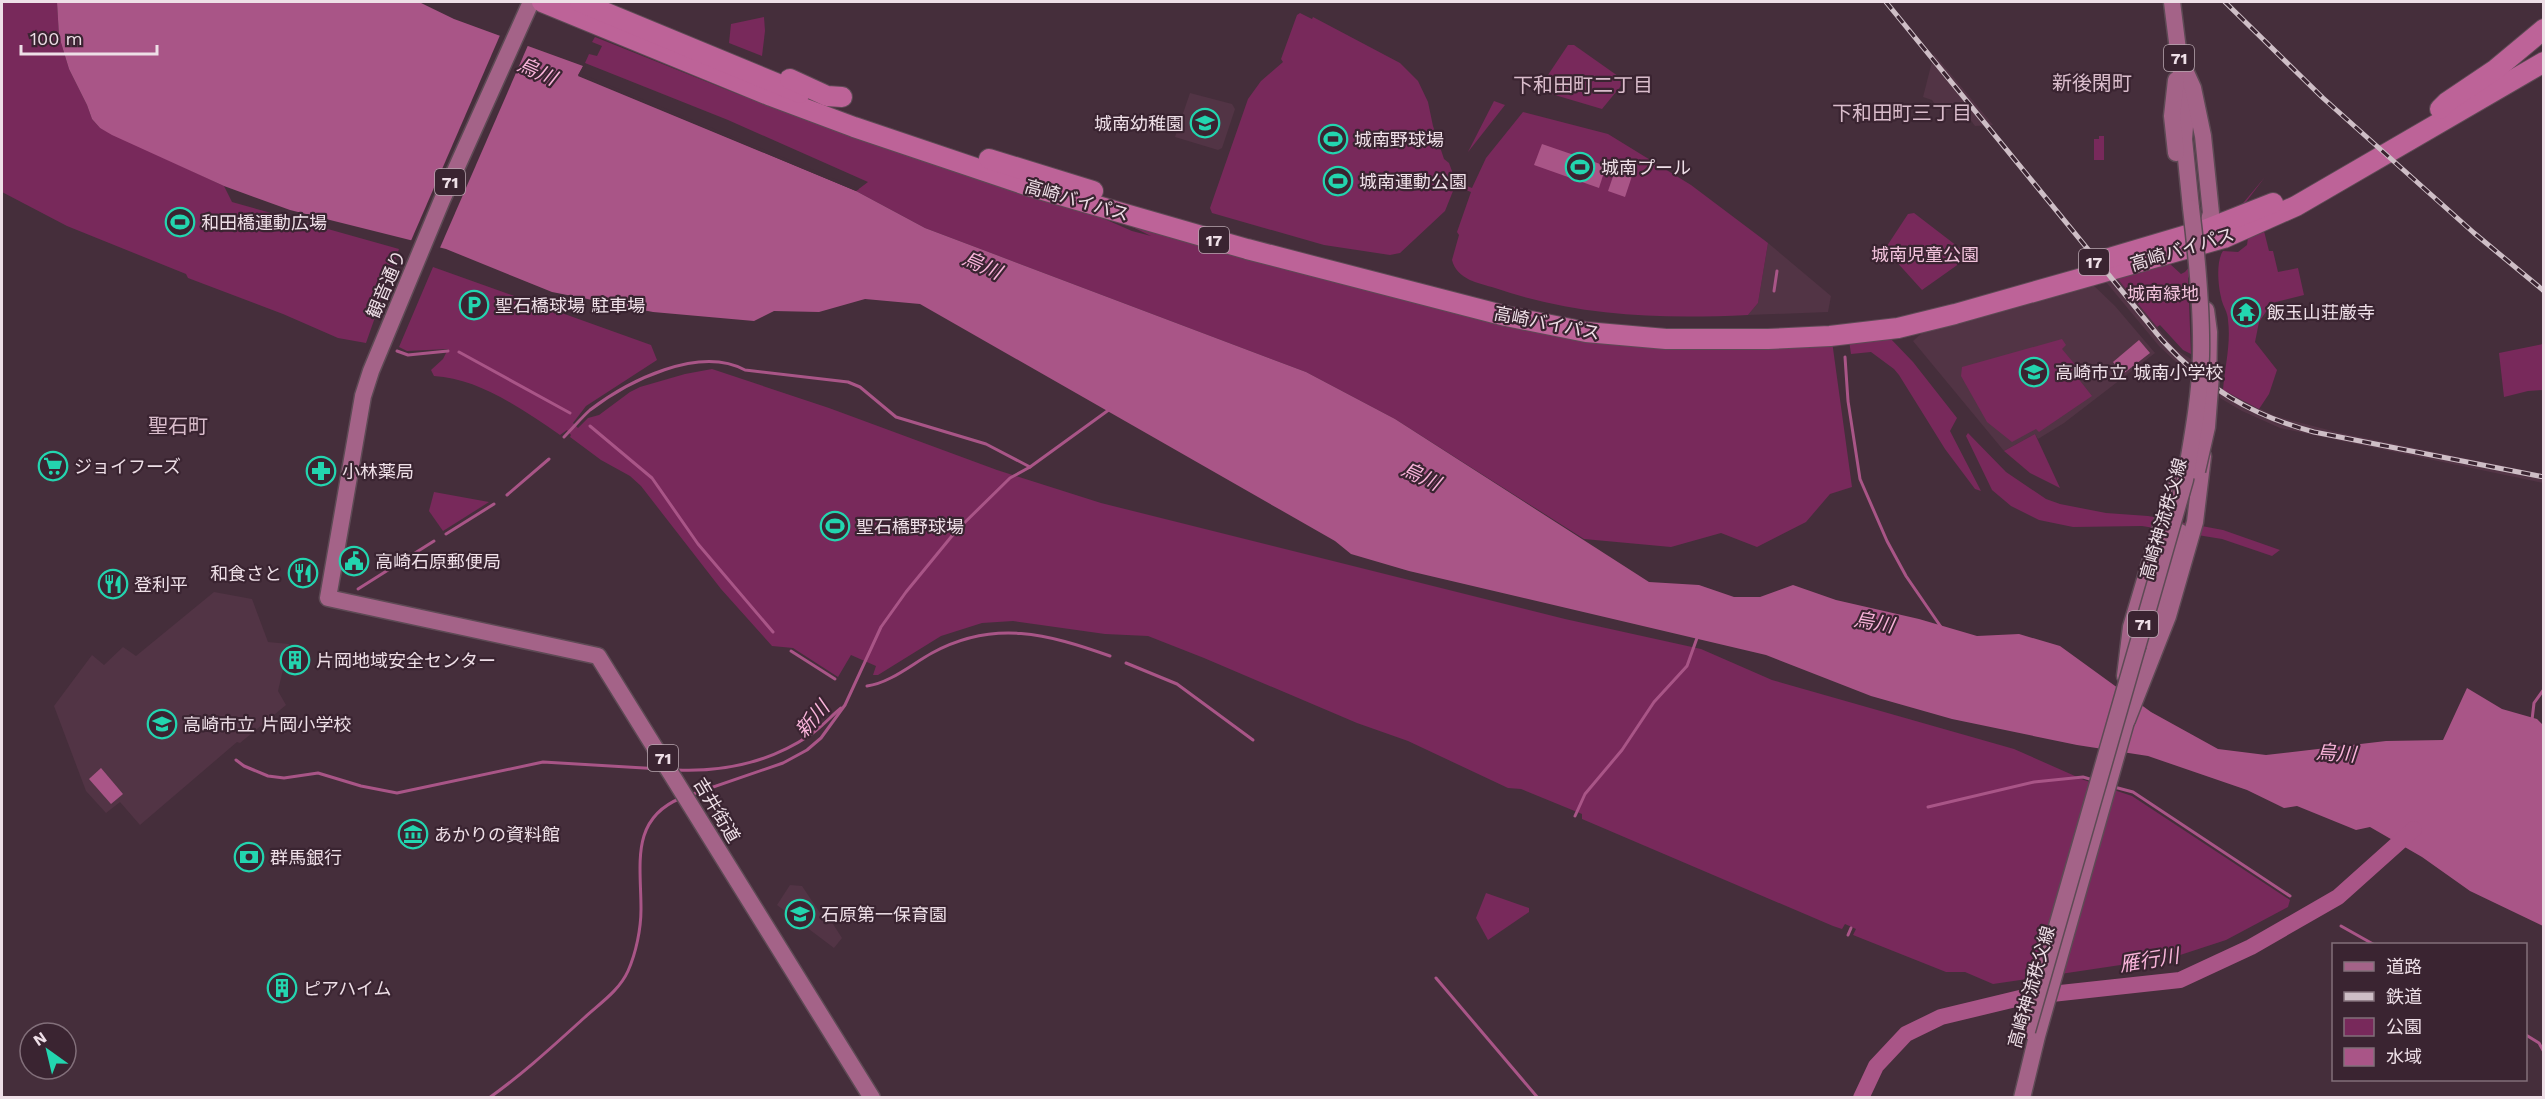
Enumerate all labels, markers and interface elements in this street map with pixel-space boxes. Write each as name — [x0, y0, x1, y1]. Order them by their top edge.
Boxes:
scale bar — [21, 18, 158, 56]
text: 100 m — [30, 28, 83, 49]
road number: 71 — [2164, 45, 2194, 71]
water label: 烏川 — [514, 52, 562, 91]
district label: 新後閑町 — [2052, 71, 2132, 95]
district label: 下和田町二丁目 — [1513, 73, 1653, 97]
district label: 下和田町三丁目 — [1832, 101, 1972, 125]
school or university icon: 城南幼稚園 — [1189, 107, 1221, 139]
place label: 城南幼稚園 — [1094, 113, 1184, 134]
sports icon: 城南野球場 — [1317, 123, 1349, 155]
place label: 城南野球場 — [1354, 129, 1444, 150]
sports icon: 城南プール — [1564, 151, 1596, 183]
place label: 城南プール — [1601, 157, 1691, 178]
sports icon: 城南運動公園 — [1322, 165, 1354, 197]
road number: 71 — [435, 169, 465, 195]
place label: 城南運動公園 — [1359, 171, 1467, 192]
street label: 高崎バイパス — [1022, 175, 1132, 225]
sports icon: 和田橋運動広場 — [164, 206, 196, 238]
place label: 和田橋運動広場 — [201, 212, 327, 233]
street label: 高崎バイパス — [2127, 223, 2237, 275]
road number: 17 — [1199, 227, 1229, 253]
park label: 城南児童公園 — [1871, 244, 1979, 265]
water label: 烏川 — [959, 246, 1007, 285]
street label: 観音通り — [362, 247, 410, 321]
road number: 17 — [2079, 249, 2109, 275]
park label: 城南緑地 — [2127, 283, 2199, 304]
parking icon: 聖石橋球場 駐車場 — [458, 289, 490, 321]
place label: 聖石橋球場 駐車場 — [495, 295, 645, 316]
temple icon: 飯玉山荘厳寺 — [2230, 296, 2262, 328]
street label: 高崎バイパス — [1492, 302, 1602, 344]
place label: 飯玉山荘厳寺 — [2267, 302, 2375, 323]
school or university icon: 高崎市立 城南小学校 — [2018, 356, 2050, 388]
place label: 高崎市立 城南小学校 — [2055, 362, 2223, 383]
district label: 聖石町 — [148, 414, 208, 438]
supermarket icon: ジョイフーズ — [37, 450, 69, 482]
pharmacy icon: 小林薬局 — [305, 455, 337, 487]
place label: ジョイフーズ — [74, 456, 181, 477]
street label: 高崎神流秩父線 — [2136, 456, 2190, 582]
water label: 烏川 — [1398, 457, 1446, 496]
place label: 小林薬局 — [342, 461, 414, 482]
sports icon: 聖石橋野球場 — [819, 510, 851, 542]
place label: 聖石橋野球場 — [856, 516, 964, 537]
public building icon: 高崎石原郵便局 — [338, 545, 370, 577]
place label: 高崎石原郵便局 — [375, 551, 501, 572]
restaurant icon: 和食さと — [287, 557, 319, 589]
place label: 和食さと — [210, 563, 282, 584]
restaurant icon: 登利平 — [97, 568, 129, 600]
place label: 登利平 — [134, 574, 188, 595]
water label: 烏川 — [1852, 607, 1898, 638]
road number: 71 — [2128, 611, 2158, 637]
building icon: 片岡地域安全センター — [279, 644, 311, 676]
place label: 片岡地域安全センター — [316, 650, 496, 671]
water label: 新川 — [790, 695, 835, 742]
school or university icon: 高崎市立 片岡小学校 — [146, 708, 178, 740]
place label: 高崎市立 片岡小学校 — [183, 714, 351, 735]
water label: 烏川 — [2315, 740, 2359, 767]
road number: 71 — [648, 745, 678, 771]
street label: 吉井街道 — [689, 774, 745, 846]
museum icon: あかりの資料館 — [397, 818, 429, 850]
place label: あかりの資料館 — [434, 824, 560, 845]
bank icon: 群馬銀行 — [233, 841, 265, 873]
place label: 群馬銀行 — [270, 847, 342, 868]
school or university icon: 石原第一保育園 — [784, 898, 816, 930]
place label: 石原第一保育園 — [821, 904, 947, 925]
street label: 高崎神流秩父線 — [2004, 924, 2058, 1050]
water label: 雁行川 — [2117, 943, 2182, 977]
legend — [2332, 943, 2527, 1081]
text: 道路 — [2386, 956, 2422, 977]
building icon: ピアハイム — [266, 972, 298, 1004]
place label: ピアハイム — [303, 978, 392, 999]
text: 鉄道 — [2386, 986, 2422, 1007]
text: 公園 — [2386, 1016, 2422, 1037]
north arrow — [18, 1021, 78, 1081]
text: N — [30, 1028, 50, 1050]
text: 水域 — [2386, 1046, 2422, 1067]

